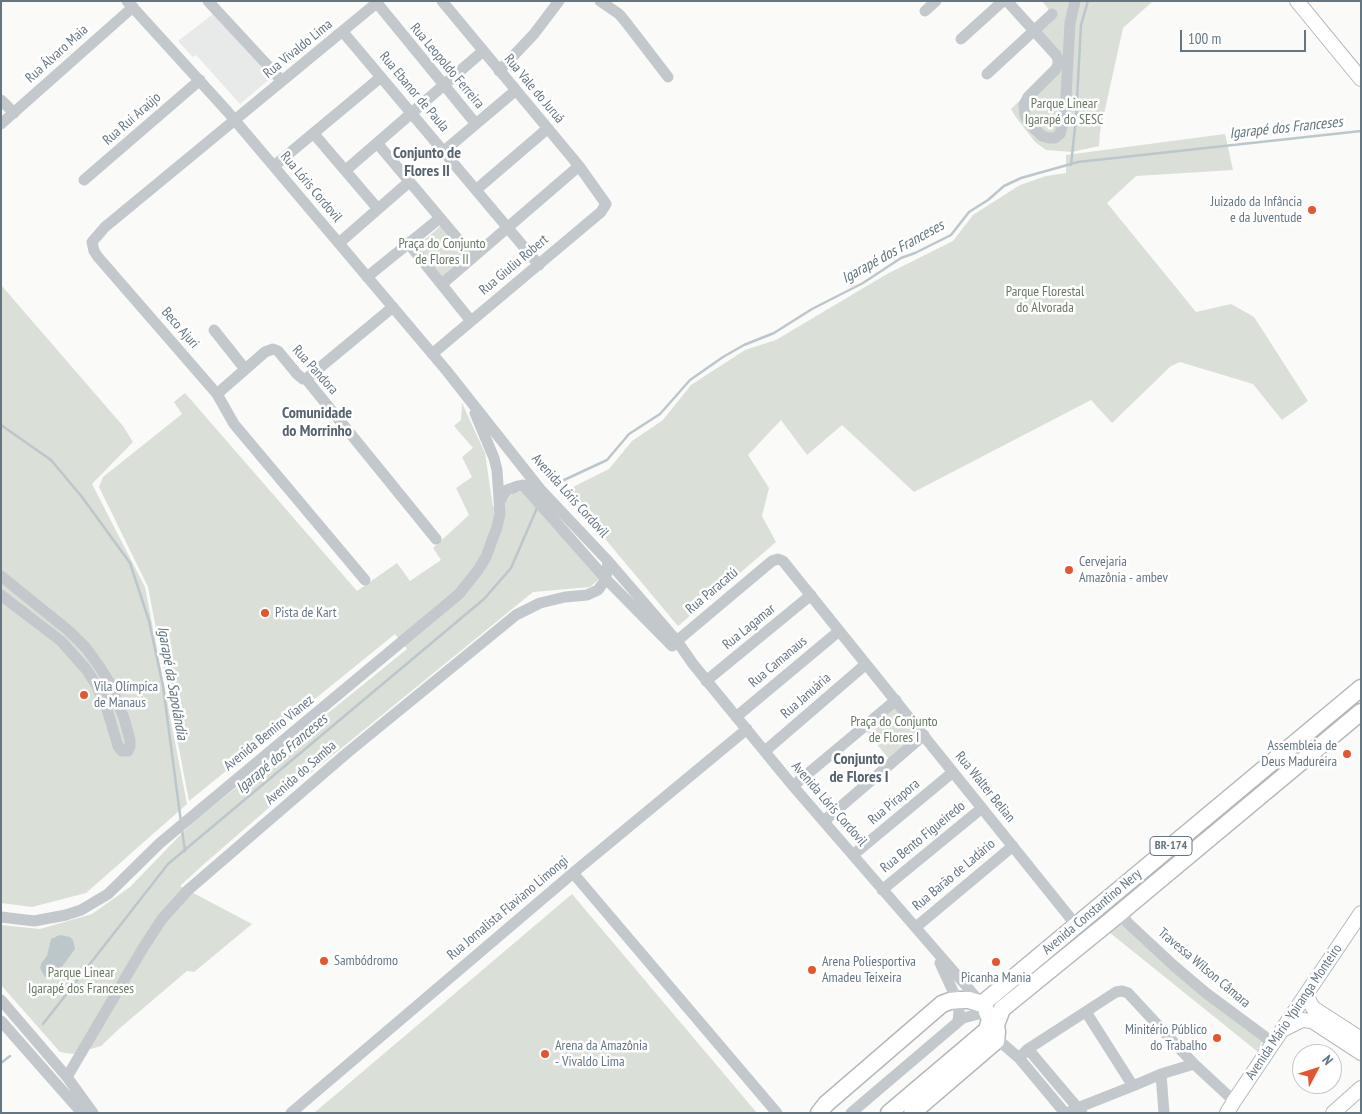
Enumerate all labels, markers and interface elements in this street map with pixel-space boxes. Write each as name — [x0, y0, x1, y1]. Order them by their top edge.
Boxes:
street label: Rua Vivaldo Lima — [260, 16, 336, 82]
street label: Rua Leopoldo Ferreira — [406, 20, 488, 112]
scale bar — [1182, 20, 1308, 52]
street label: Rua Álvaro Maia — [22, 22, 92, 86]
text: 100 m — [1188, 29, 1221, 48]
street label: Rua Ebanor de Paula — [376, 49, 452, 135]
street label: Rua Vale do Juruá — [500, 51, 568, 127]
street label: Rua Rui Araújo — [100, 89, 164, 149]
park label: Parque Linear Igarapé do SESC — [1025, 96, 1103, 128]
water label: Igarapé dos Franceses — [1229, 113, 1343, 143]
district label: Conjunto de Flores II — [393, 143, 461, 181]
street label: Rua Lóris Cordovil — [277, 148, 345, 226]
place label: Juizado da Infância e da Juventude — [1211, 194, 1302, 226]
marker: Juizado da Infância e da Juventude — [1306, 204, 1318, 216]
water label: Igarapé dos Franceses — [839, 217, 947, 287]
street label: Rua Giuliu Robert — [476, 231, 552, 299]
park label: Praça do Conjunto de Flores II — [398, 236, 486, 268]
park label: Parque Florestal do Alvorada — [1006, 284, 1084, 316]
street label: Beco Ajuri — [158, 304, 202, 352]
street label: Rua Pandora — [288, 342, 342, 398]
district label: Comunidade do Morrinho — [282, 403, 352, 441]
street label: Avenida Lóris Cordovil — [528, 451, 612, 541]
place label: Cervejaria Amazônia - ambev — [1079, 554, 1168, 586]
street label: Rua Paracatú — [683, 564, 741, 618]
marker: Cervejaria Amazônia - ambev — [1063, 564, 1075, 576]
street label: Rua Lagamar — [719, 601, 779, 653]
place label: Pista de Kart — [275, 605, 337, 621]
marker: Pista de Kart — [259, 607, 271, 619]
water label: Igarapé da Sapolândia — [153, 625, 191, 741]
street label: Rua Camanaus — [746, 633, 810, 691]
street label: Rua Januária — [778, 670, 834, 722]
place label: Vila Olímpica de Manaus — [94, 679, 158, 712]
marker: Vila Olímpica de Manaus — [78, 689, 90, 701]
street label: Avenida Bemiro Vianez — [221, 692, 317, 774]
water label: Igarapé dos Franceses — [233, 711, 331, 797]
park label: Praça do Conjunto de Flores I — [850, 714, 938, 746]
street label: Avenida do Samba — [262, 738, 340, 808]
place label: Assembleia de Deus Madureira — [1261, 738, 1337, 770]
street label: Rua Walter Belian — [951, 748, 1019, 826]
marker: Assembleia de Deus Madureira — [1341, 748, 1353, 760]
district label: Conjunto de Flores I — [829, 749, 889, 787]
street label: Avenida Lóris Cordovil — [788, 758, 870, 850]
street label: Rua Pirapora — [865, 776, 923, 828]
street label: Rua Bento Figueiredo — [877, 798, 969, 876]
street label: Rua Barão de Ladário — [909, 836, 999, 914]
road number: BR-174 — [1150, 836, 1192, 856]
street label: Rua Jornalista Flaviano Limongi — [444, 852, 572, 964]
street label: Avenida Constantino Nery — [1039, 866, 1145, 958]
street label: Travessa Wilson Câmara — [1154, 924, 1254, 1012]
street label: Avenida Mário Ypiranga Monteiro — [1242, 941, 1346, 1083]
place label: Sambódromo — [334, 953, 398, 969]
place label: Arena Poliesportiva Amadeu Teixeira — [822, 954, 916, 986]
marker: Sambódromo — [318, 955, 330, 967]
marker: Picanha Mania — [990, 956, 1002, 968]
marker: Arena Poliesportiva Amadeu Teixeira — [806, 964, 818, 976]
park label: Parque Linear Igarapé dos Franceses — [28, 965, 134, 998]
place label: Picanha Mania — [961, 970, 1031, 986]
place label: Minitério Público do Trabalho — [1125, 1022, 1207, 1054]
marker: Minitério Público do Trabalho — [1211, 1032, 1223, 1044]
place label: Arena da Amazônia - Vivaldo Lima — [555, 1038, 648, 1070]
north arrow — [1292, 1044, 1342, 1094]
marker: Arena da Amazônia - Vivaldo Lima — [539, 1048, 551, 1060]
text: N — [1318, 1051, 1337, 1069]

